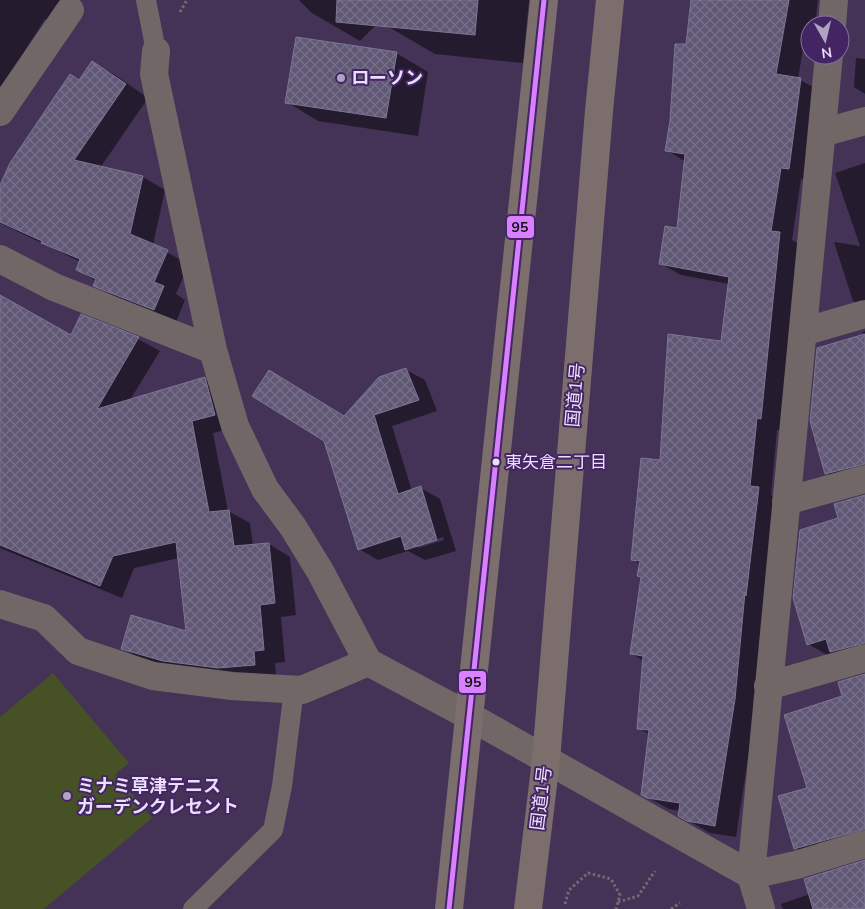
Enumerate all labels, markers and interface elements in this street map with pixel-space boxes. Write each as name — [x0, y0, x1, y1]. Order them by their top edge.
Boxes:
north arrow — [800, 15, 850, 65]
text: N — [820, 43, 833, 63]
place label: ローソン — [351, 66, 423, 89]
marker: ローソン — [335, 72, 347, 84]
line badge: 95 — [506, 215, 535, 239]
text: 95 — [512, 218, 528, 236]
street label: 国道1号 — [560, 362, 589, 428]
place label: 東矢倉二丁目 — [505, 451, 607, 472]
marker: 東矢倉二丁目 — [491, 457, 501, 467]
line badge: 95 — [458, 670, 487, 694]
text: 95 — [465, 673, 481, 691]
street label: 国道1号 — [525, 764, 556, 832]
place label: ミナミ草津テニス ガーデンクレセント — [77, 774, 239, 818]
marker: ミナミ草津テニス ガーデンクレセント — [61, 790, 73, 802]

